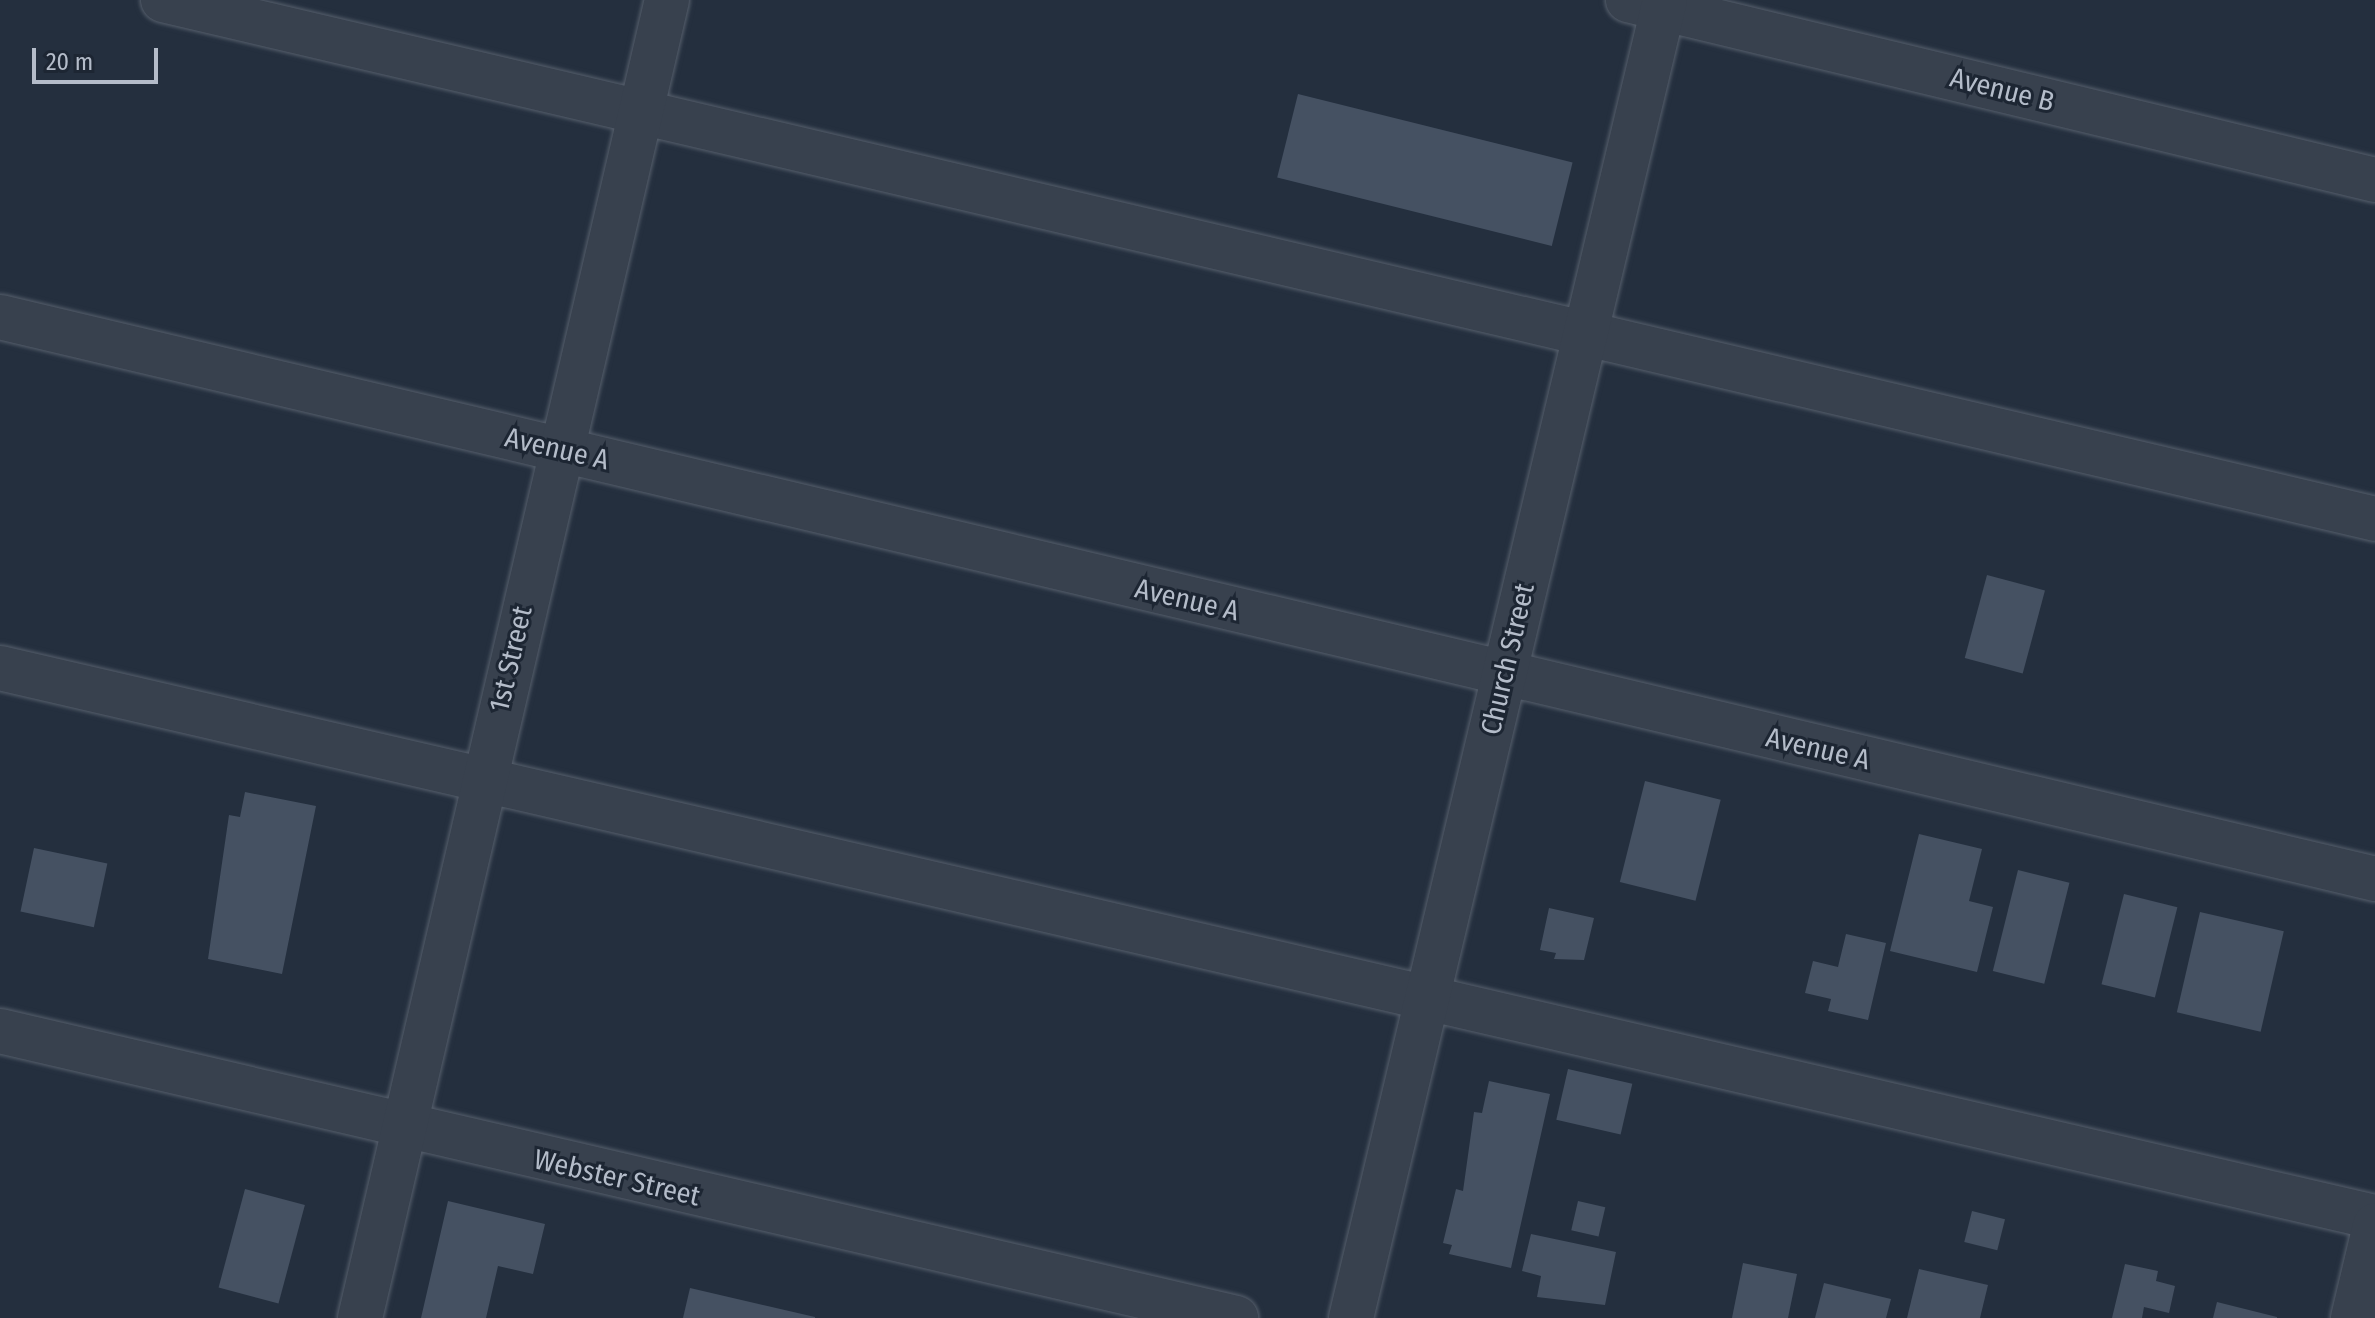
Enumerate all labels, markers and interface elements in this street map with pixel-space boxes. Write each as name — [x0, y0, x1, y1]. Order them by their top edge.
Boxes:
scale bar — [36, 32, 162, 82]
text: 20 m — [46, 48, 93, 76]
street label: Avenue B — [1946, 61, 2058, 119]
street label: Avenue A — [502, 421, 612, 477]
street label: Avenue A — [1132, 572, 1242, 628]
street label: Church Street — [1474, 580, 1542, 738]
street label: 1st Street — [483, 603, 539, 715]
street label: Avenue A — [1763, 721, 1873, 777]
street label: Webster Street — [531, 1143, 703, 1213]

